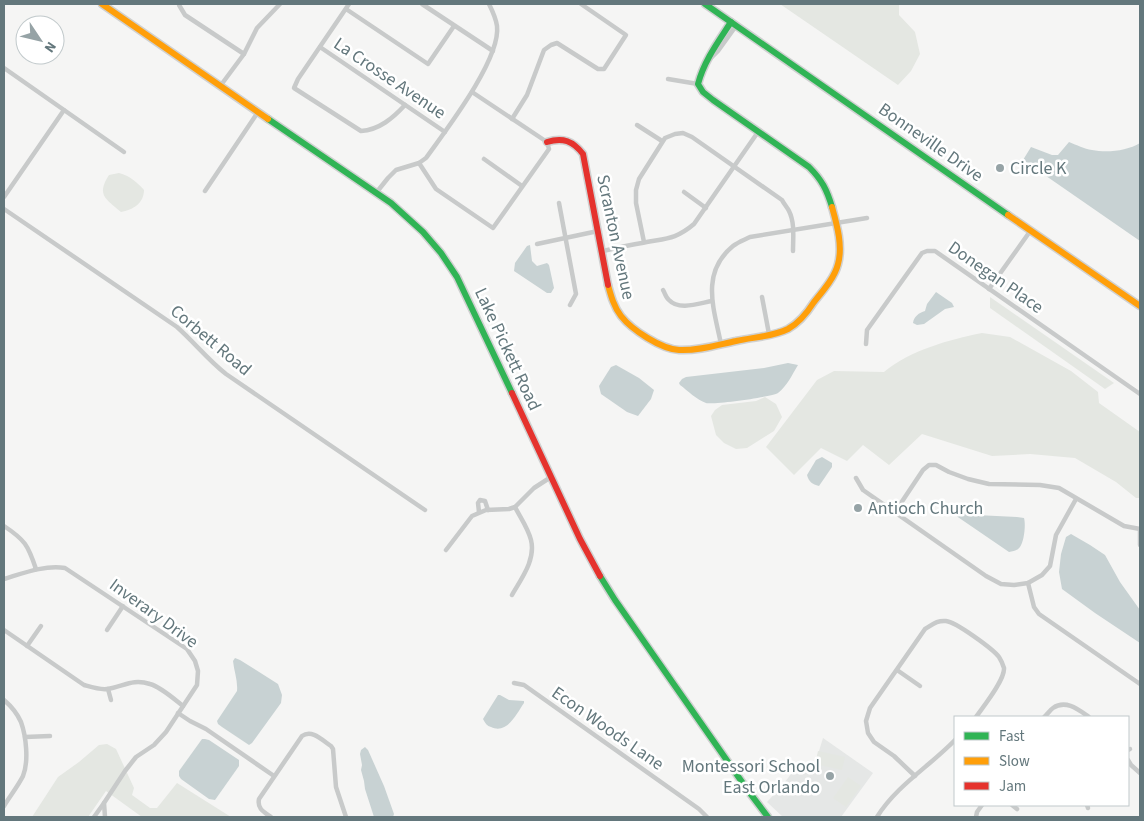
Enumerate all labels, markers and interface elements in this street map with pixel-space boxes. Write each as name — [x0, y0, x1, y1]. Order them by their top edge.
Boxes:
north arrow — [15, 15, 65, 65]
street label: La Crosse Avenue — [329, 32, 451, 125]
text: N — [39, 37, 61, 56]
street label: Bonneville Drive — [873, 97, 988, 188]
place label: Circle K — [1010, 156, 1067, 181]
marker: Circle K — [994, 162, 1006, 174]
street label: Scranton Avenue — [590, 172, 641, 302]
street label: Donegan Place — [943, 235, 1049, 320]
street label: Lake Pickett Road — [468, 284, 547, 415]
street label: Corbett Road — [165, 299, 257, 382]
place label: Antioch Church — [868, 496, 983, 521]
marker: Antioch Church — [852, 502, 864, 514]
street label: Inverary Drive — [104, 573, 203, 654]
street label: Econ Woods Lane — [547, 680, 669, 776]
legend — [954, 716, 1129, 806]
text: Fast — [999, 726, 1025, 747]
text: Slow — [999, 751, 1030, 772]
place label: Montessori School East Orlando — [682, 754, 820, 800]
marker: Montessori School East Orlando — [824, 770, 836, 782]
text: Jam — [999, 776, 1026, 797]

